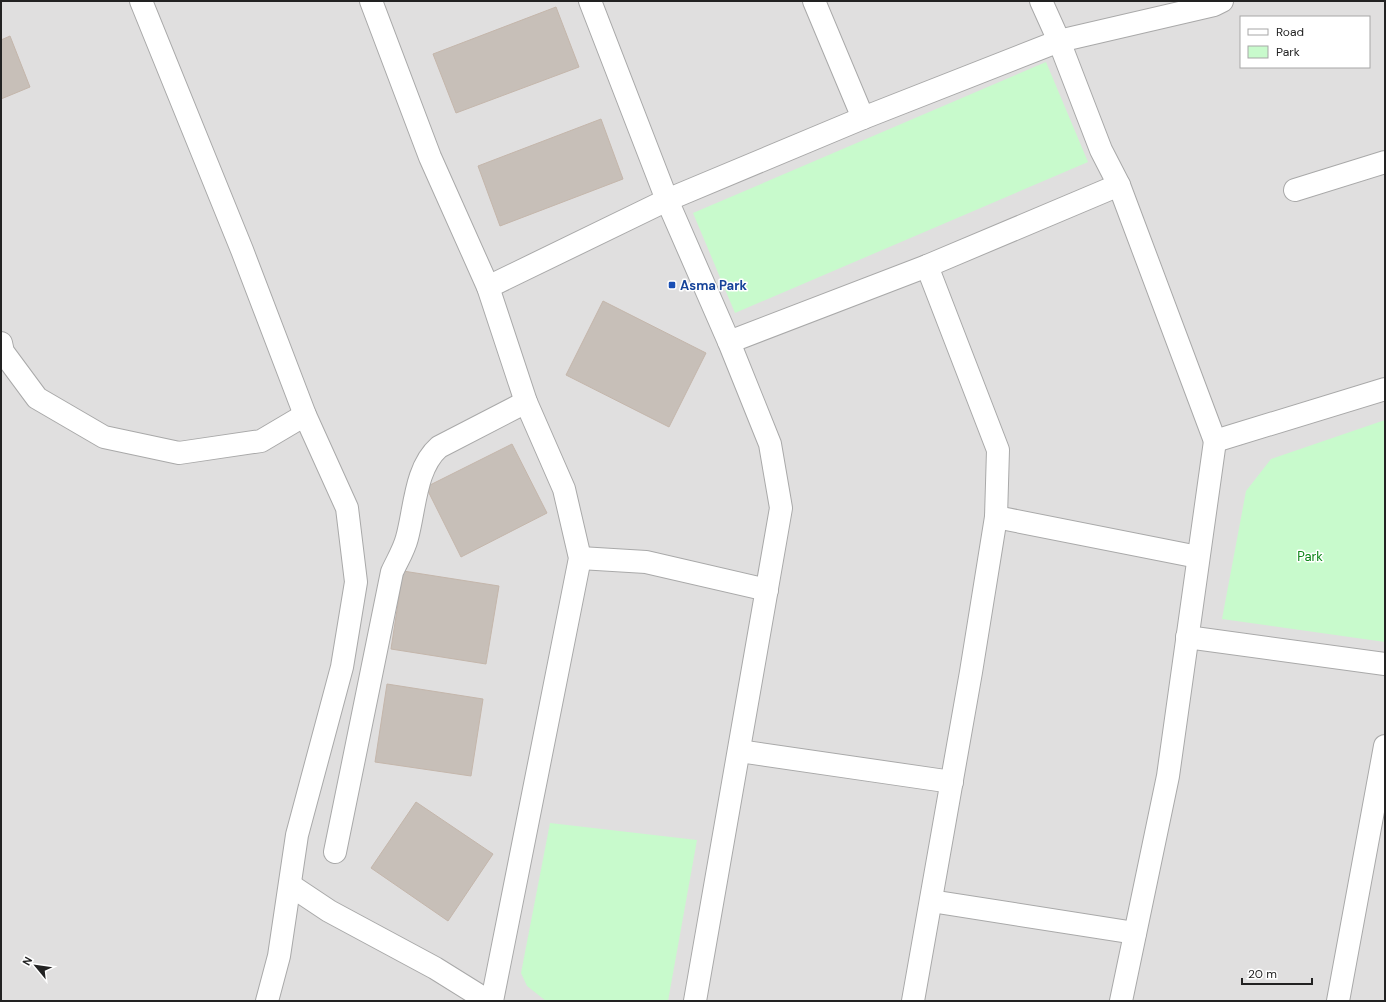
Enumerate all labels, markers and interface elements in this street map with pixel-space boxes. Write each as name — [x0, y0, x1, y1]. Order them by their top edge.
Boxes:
legend — [1240, 16, 1370, 68]
text: Road — [1276, 24, 1304, 40]
text: Park — [1276, 44, 1300, 60]
place label: Asma Park — [680, 277, 748, 294]
marker: Asma Park — [667, 280, 677, 290]
park label: Park — [1297, 548, 1323, 565]
north arrow — [16, 946, 56, 986]
text: N — [19, 954, 35, 968]
scale bar — [1242, 960, 1312, 986]
text: 20 m — [1248, 966, 1277, 982]

